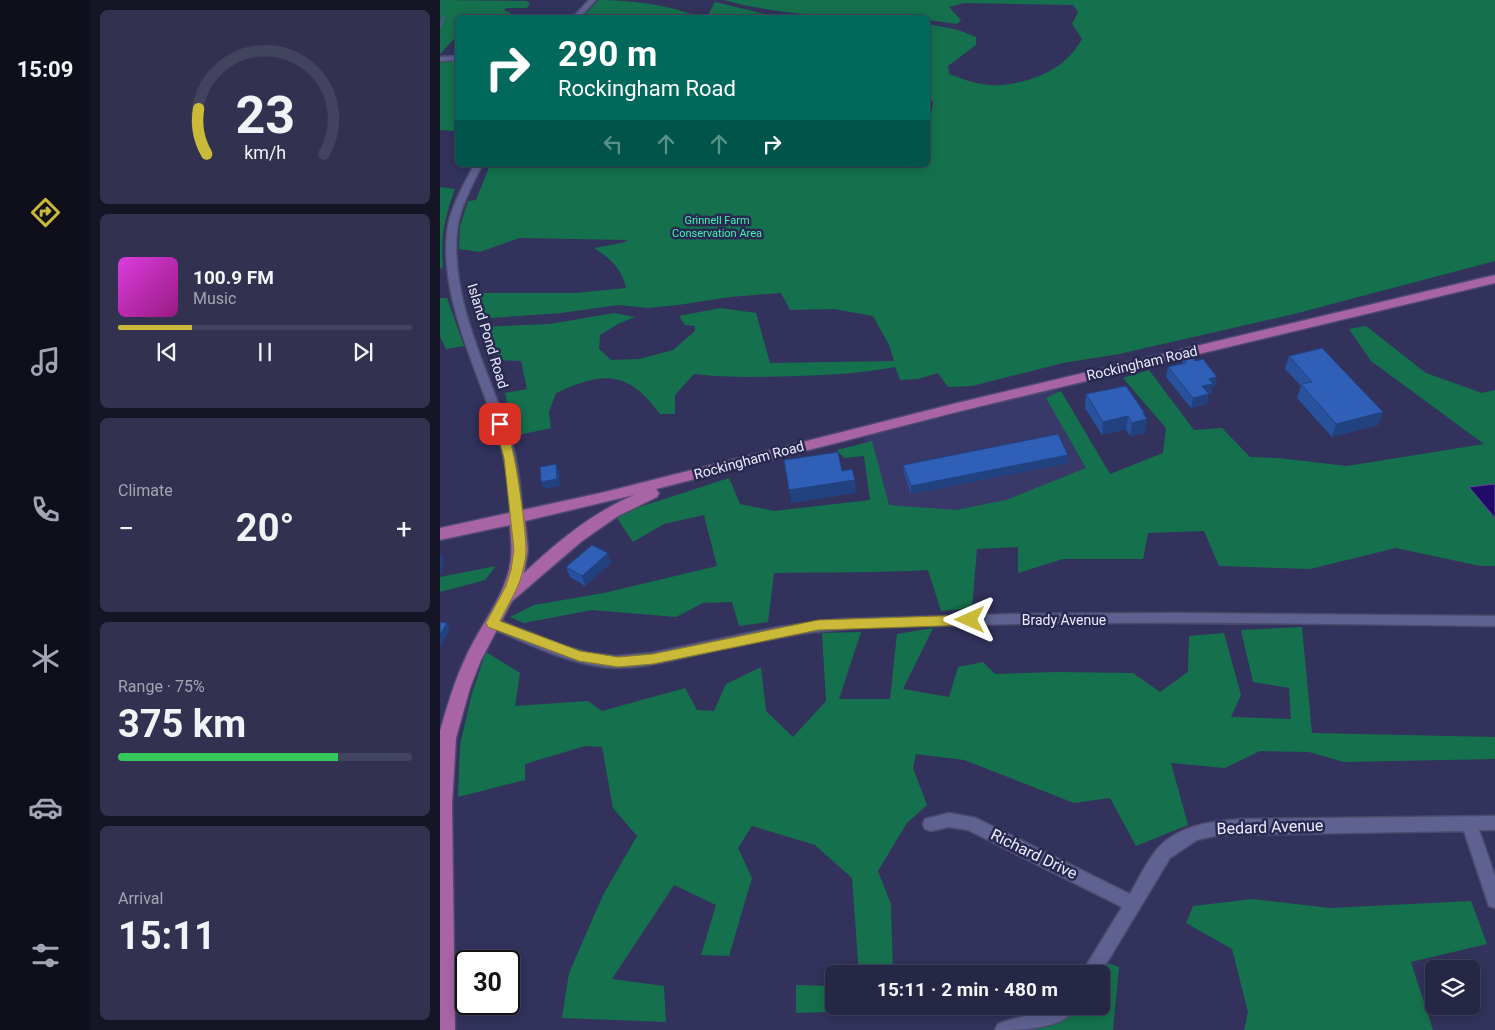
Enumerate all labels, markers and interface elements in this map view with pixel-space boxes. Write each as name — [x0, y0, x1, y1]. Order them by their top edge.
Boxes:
text: 290 m — [558, 34, 657, 75]
icon: right — [475, 35, 540, 100]
text: 15:09 — [17, 57, 73, 82]
text: Rockingham Road — [558, 76, 736, 101]
text: 23 — [235, 85, 295, 146]
icon: left — [599, 130, 627, 158]
icon: ahead — [652, 130, 680, 158]
icon: ahead — [705, 130, 733, 158]
icon: right — [758, 130, 786, 158]
text: km/h — [244, 142, 286, 163]
icon: directions — [28, 195, 63, 230]
park label: Grinnell Farm Conservation Area — [672, 214, 762, 240]
text: 100.9 FM — [193, 266, 274, 289]
street label: Island Pond Road — [464, 281, 512, 391]
text: Music — [193, 289, 236, 308]
icon: previous — [153, 338, 181, 366]
icon: pause — [251, 338, 279, 366]
icon: next — [349, 338, 377, 366]
street label: Rockingham Road — [1085, 342, 1199, 384]
icon: music — [28, 344, 63, 379]
pin — [479, 403, 521, 445]
icon: arrive — [486, 410, 514, 438]
street label: Rockingham Road — [692, 438, 806, 482]
text: Climate — [118, 481, 173, 500]
icon: phone — [28, 492, 63, 527]
text: 20° — [236, 506, 294, 550]
text: − — [118, 512, 134, 545]
text: + — [396, 512, 412, 545]
position arrow — [943, 593, 995, 645]
street label: Brady Avenue — [1022, 612, 1106, 628]
icon: climate — [28, 641, 63, 676]
text: Range · 75% — [118, 677, 205, 696]
text: 375 km — [118, 702, 246, 746]
icon: car — [28, 790, 63, 825]
street label: Bedard Avenue — [1216, 816, 1324, 838]
street label: Richard Drive — [988, 825, 1080, 883]
text: Arrival — [118, 889, 163, 908]
text: 15:11 — [118, 914, 216, 958]
icon: filters — [28, 938, 63, 973]
speed limit sign: 30 — [455, 950, 520, 1015]
map controls — [1425, 960, 1480, 1015]
button: layers — [1425, 960, 1480, 1015]
text: 15:11 · 2 min · 480 m — [877, 978, 1058, 1001]

